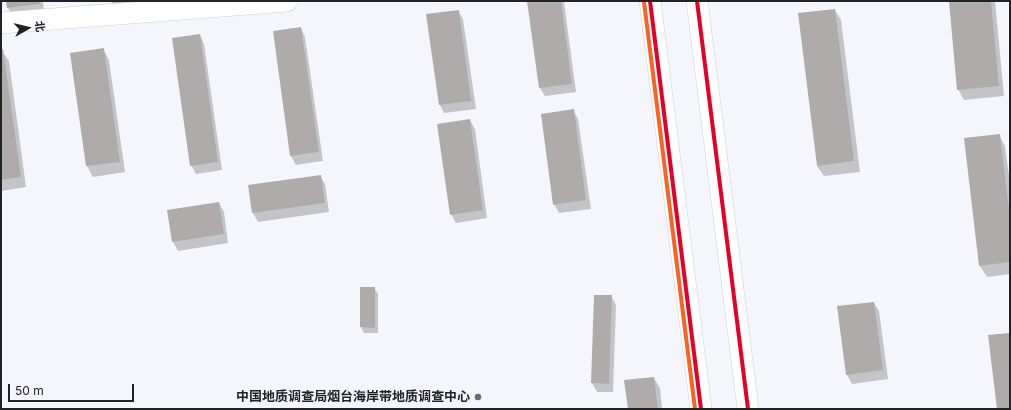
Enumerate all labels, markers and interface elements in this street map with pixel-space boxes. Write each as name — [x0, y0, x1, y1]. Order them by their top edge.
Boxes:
north arrow — [8, 8, 48, 48]
text: 北 — [32, 20, 48, 33]
scale bar — [10, 376, 136, 402]
text: 50 m — [15, 383, 44, 398]
place label: 中国地质调查局烟台海岸带地质调查中心 — [236, 389, 470, 405]
marker: 中国地质调查局烟台海岸带地质调查中心 — [473, 392, 483, 402]

